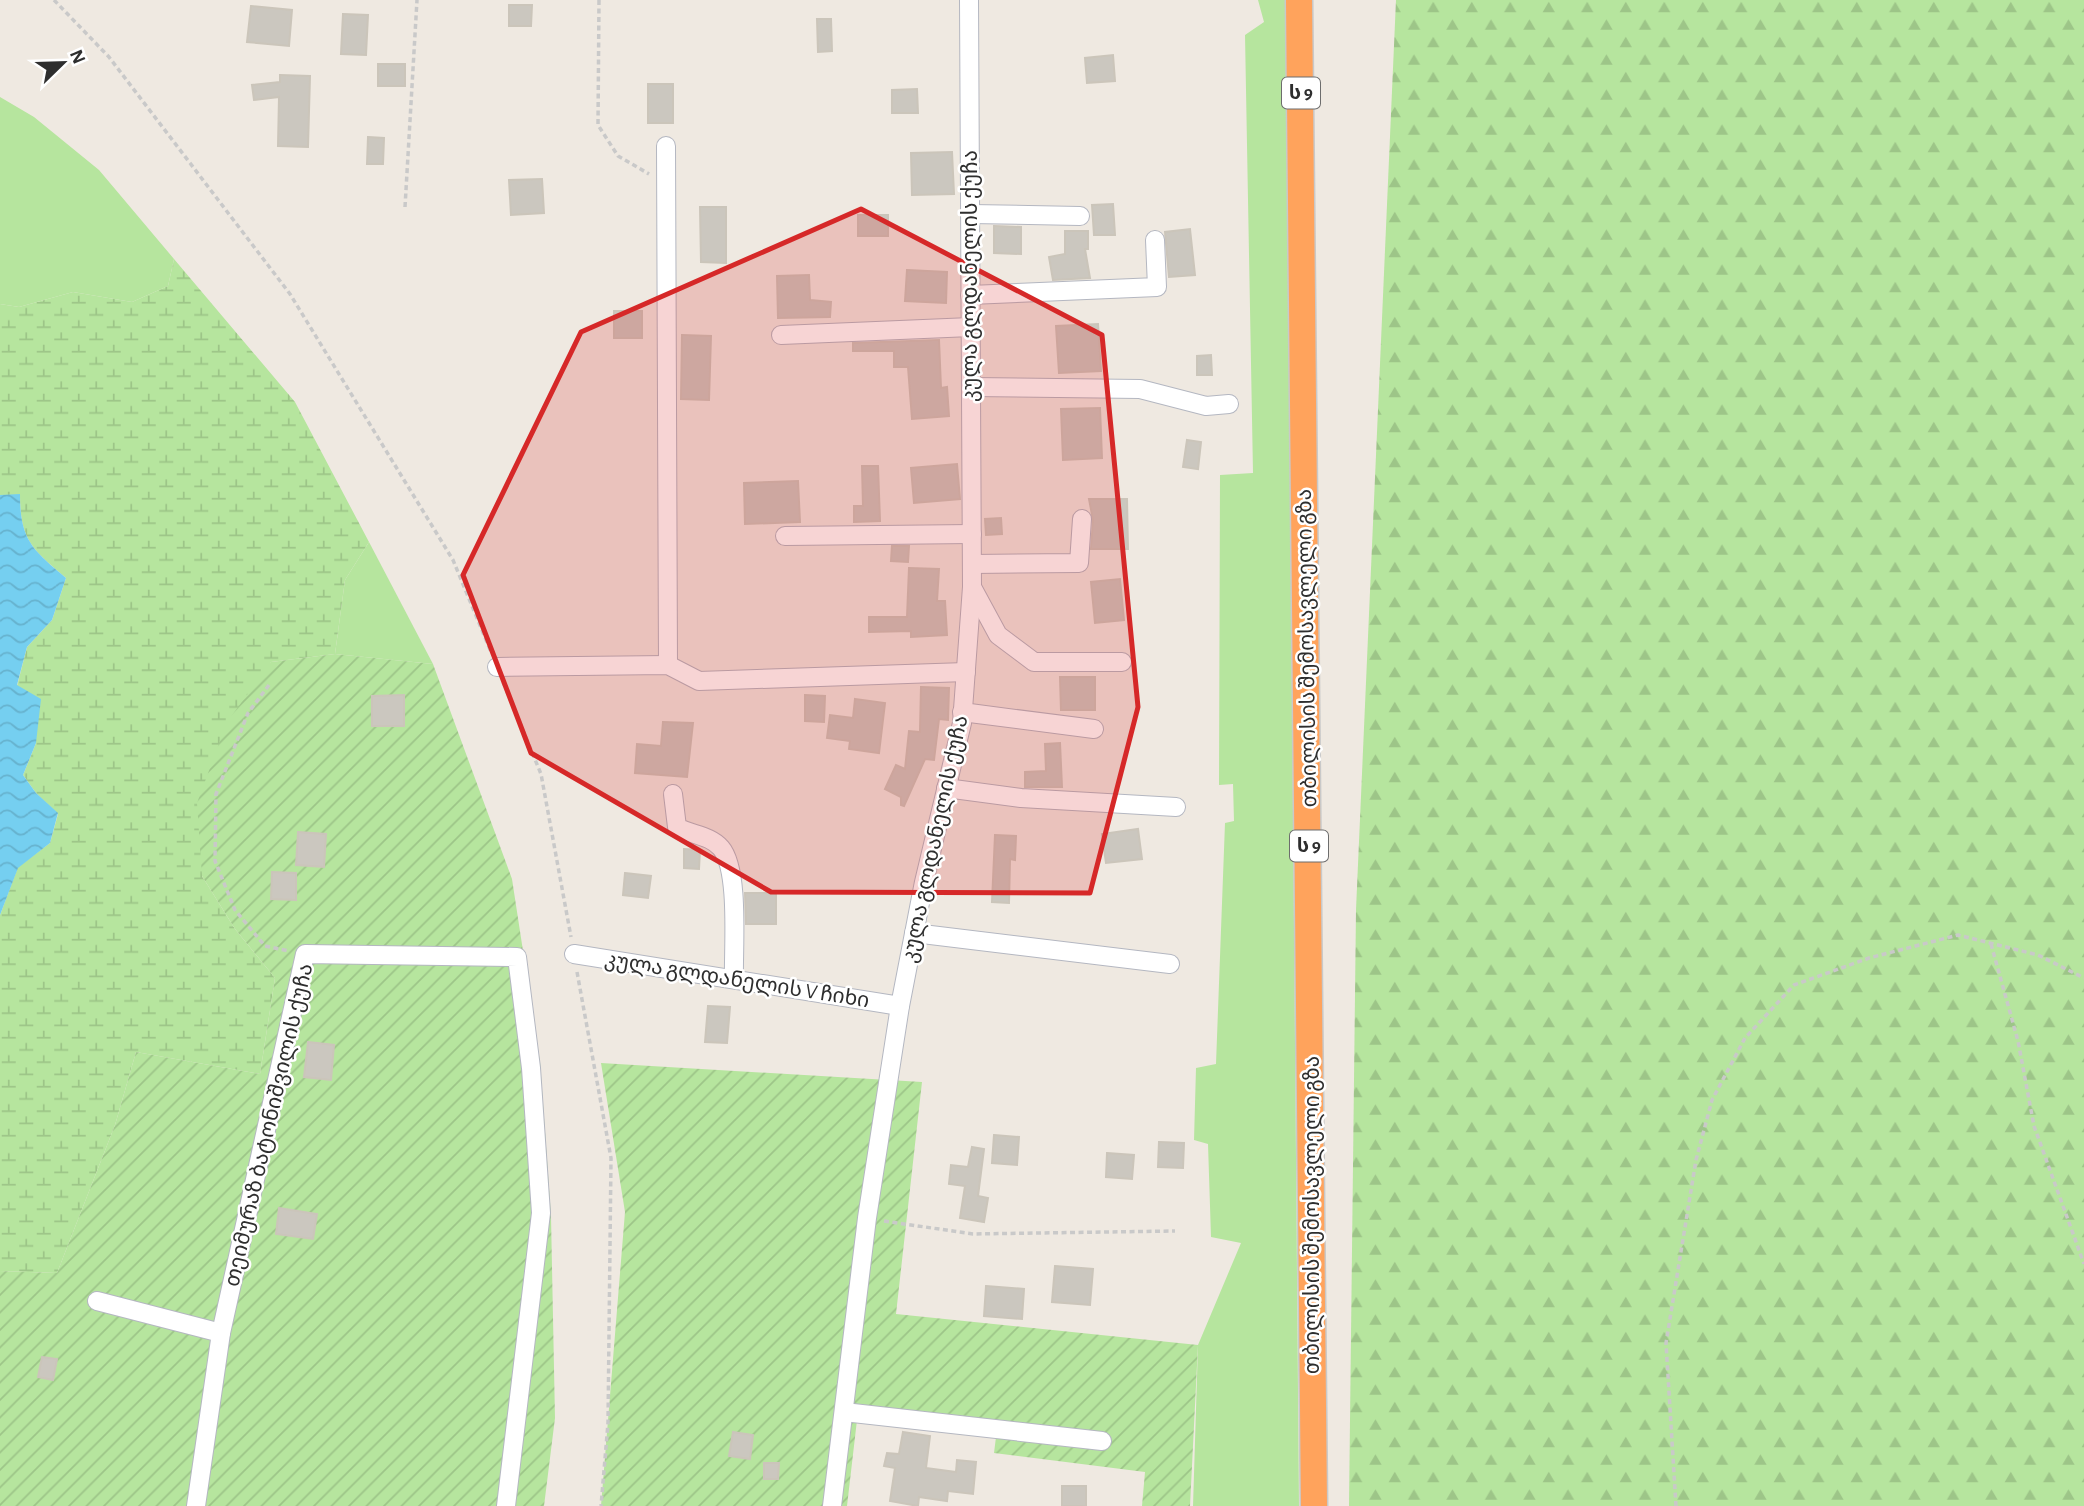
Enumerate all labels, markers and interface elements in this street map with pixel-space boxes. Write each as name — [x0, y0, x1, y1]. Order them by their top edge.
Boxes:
north arrow — [28, 28, 98, 98]
text: N — [66, 47, 89, 67]
road number: ს 9 — [1282, 78, 1320, 108]
street label: კულა გლდანელის ქუჩა — [960, 150, 983, 402]
street label: თბილისის შემოსავლელი გზა — [1294, 489, 1322, 807]
street label: კულა გლდანელის ქუჩა — [899, 713, 973, 965]
road number: ს 9 — [1290, 831, 1328, 862]
street label: კულა გლდანელის V ჩიხი — [603, 949, 871, 1013]
street label: თეიმურაზ ბატონიშვილის ქუჩა — [222, 961, 318, 1289]
street label: თბილისის შემოსავლელი გზა — [1302, 1056, 1325, 1374]

